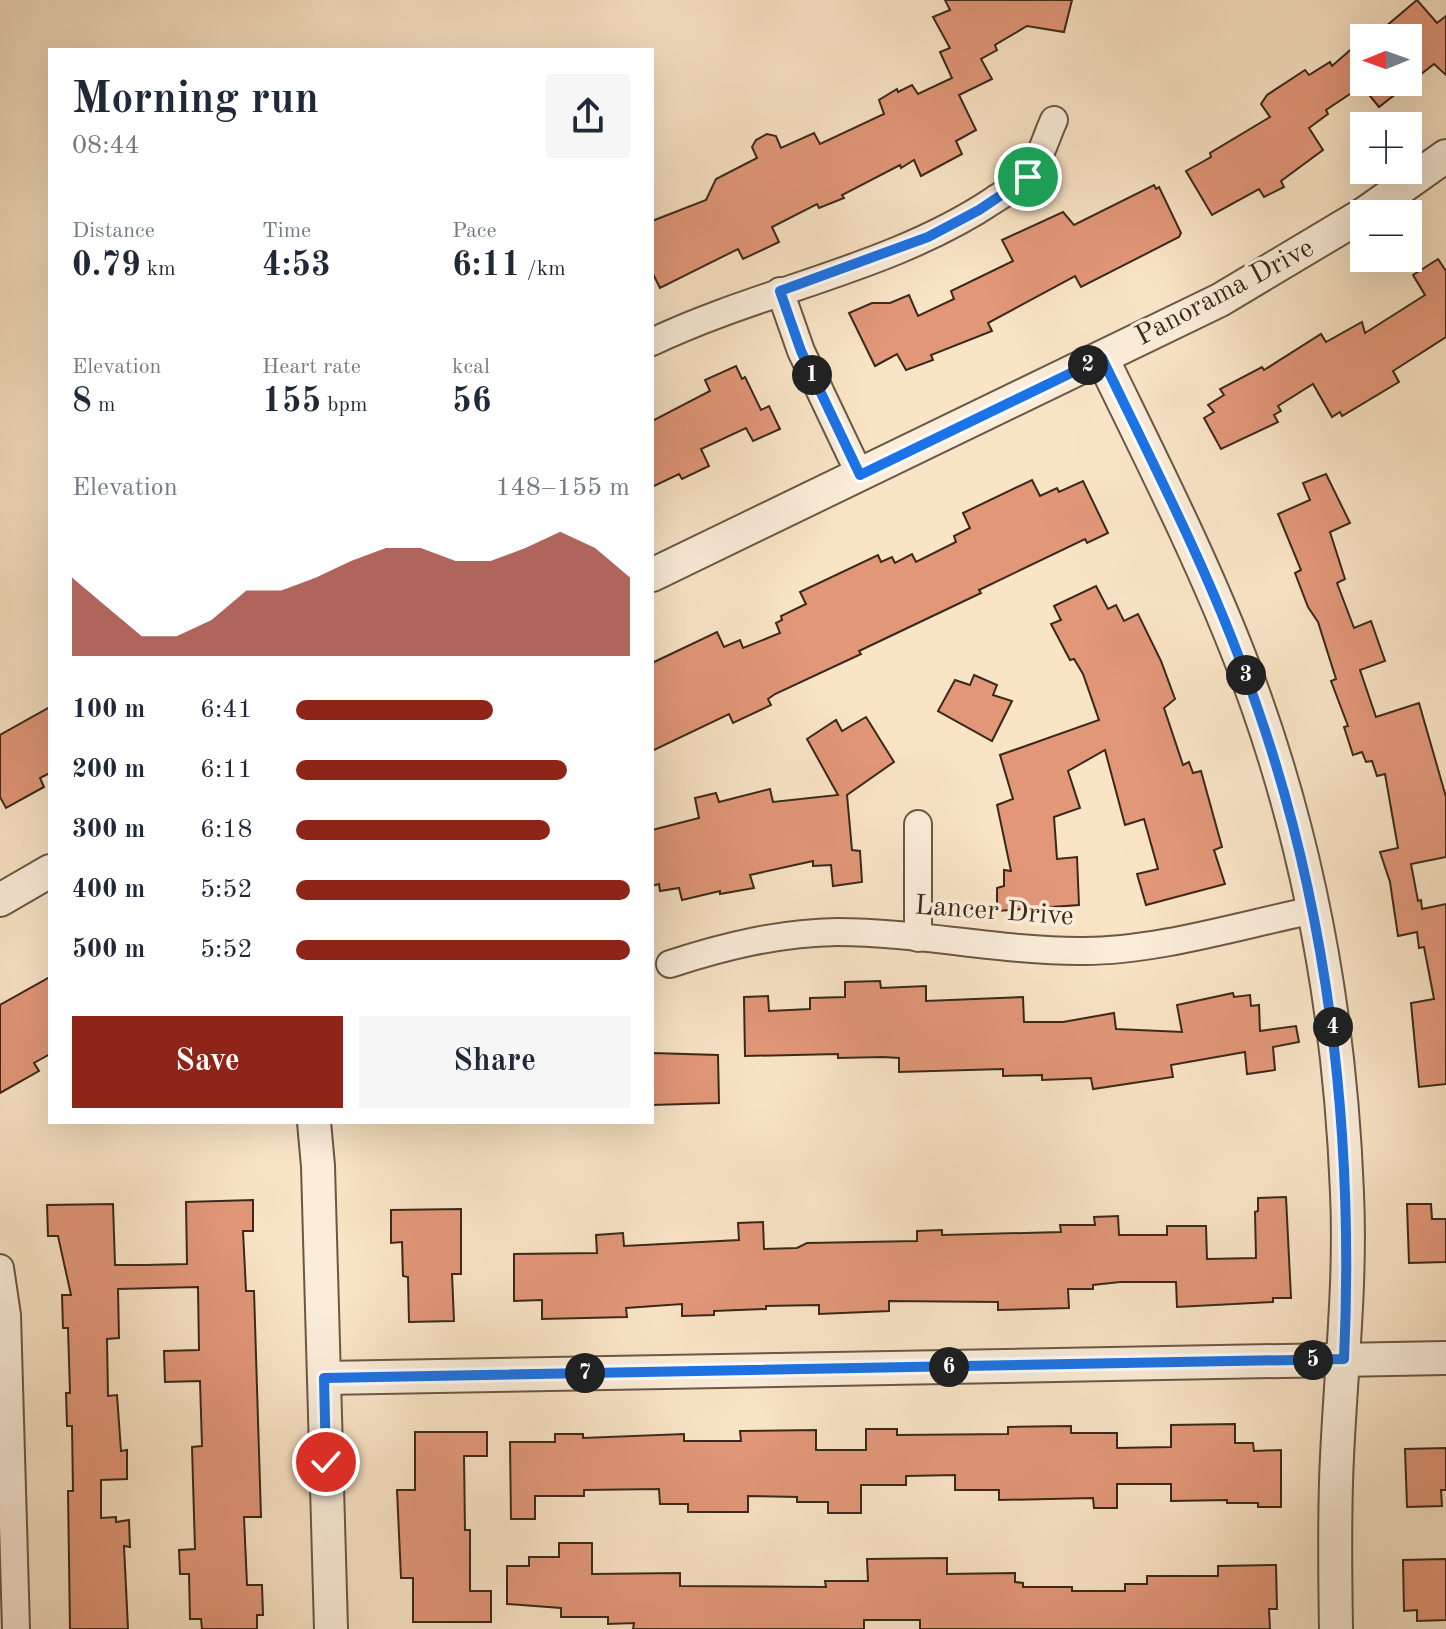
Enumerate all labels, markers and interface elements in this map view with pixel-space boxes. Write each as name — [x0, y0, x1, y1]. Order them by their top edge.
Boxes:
north arrow — [1350, 24, 1422, 96]
map controls — [1350, 24, 1422, 272]
button: share — [546, 74, 630, 158]
text: Morning run — [72, 78, 319, 122]
button: + — [1350, 112, 1422, 184]
text: 08:44 — [72, 133, 140, 159]
pin — [994, 143, 1062, 211]
icon: arrive — [1006, 155, 1050, 199]
button: − — [1350, 200, 1422, 272]
text: Distance — [72, 220, 155, 242]
text: Time — [262, 220, 311, 242]
text: Pace — [452, 220, 497, 242]
street label: Panorama Drive — [1131, 234, 1319, 352]
text: 0.79 — [72, 249, 141, 283]
text: 4:53 — [262, 249, 331, 283]
text: 6:11 — [452, 249, 521, 283]
text: km — [141, 258, 176, 280]
text: /km — [521, 258, 566, 280]
pin: 2 — [1068, 345, 1108, 385]
text: 2 — [1082, 354, 1094, 376]
pin: 1 — [792, 355, 832, 395]
text: Elevation — [72, 356, 162, 378]
text: Heart rate — [262, 356, 361, 378]
text: kcal — [452, 356, 490, 378]
text: 1 — [806, 364, 818, 386]
text: 8 — [72, 385, 92, 419]
text: 155 — [262, 385, 321, 419]
text: 56 — [452, 385, 491, 419]
text: m — [92, 394, 115, 416]
text: bpm — [321, 394, 367, 416]
text: Elevation — [72, 475, 178, 501]
text: 148–155 m — [495, 475, 630, 501]
pin: 3 — [1226, 655, 1266, 695]
text: 3 — [1240, 664, 1252, 686]
text: 100 m — [72, 697, 145, 723]
text: 6:41 — [200, 697, 253, 723]
text: 200 m — [72, 757, 145, 783]
text: 6:11 — [200, 757, 253, 783]
text: 300 m — [72, 817, 145, 843]
text: 6:18 — [200, 817, 253, 843]
text: 400 m — [72, 877, 145, 903]
text: 5:52 — [200, 877, 253, 903]
street label: Lancer Drive — [914, 892, 1074, 932]
text: 500 m — [72, 937, 145, 963]
text: 5:52 — [200, 937, 253, 963]
pin: 4 — [1313, 1007, 1353, 1047]
button: Save — [72, 1016, 343, 1108]
button: Share — [359, 1016, 630, 1108]
text: 4 — [1327, 1016, 1339, 1038]
pin: 5 — [1293, 1340, 1333, 1380]
pin: 6 — [929, 1347, 969, 1387]
text: 5 — [1307, 1349, 1319, 1371]
pin: 7 — [565, 1353, 605, 1393]
text: 6 — [943, 1356, 955, 1378]
text: 7 — [579, 1362, 591, 1384]
pin — [292, 1428, 360, 1496]
icon: check — [304, 1440, 348, 1484]

